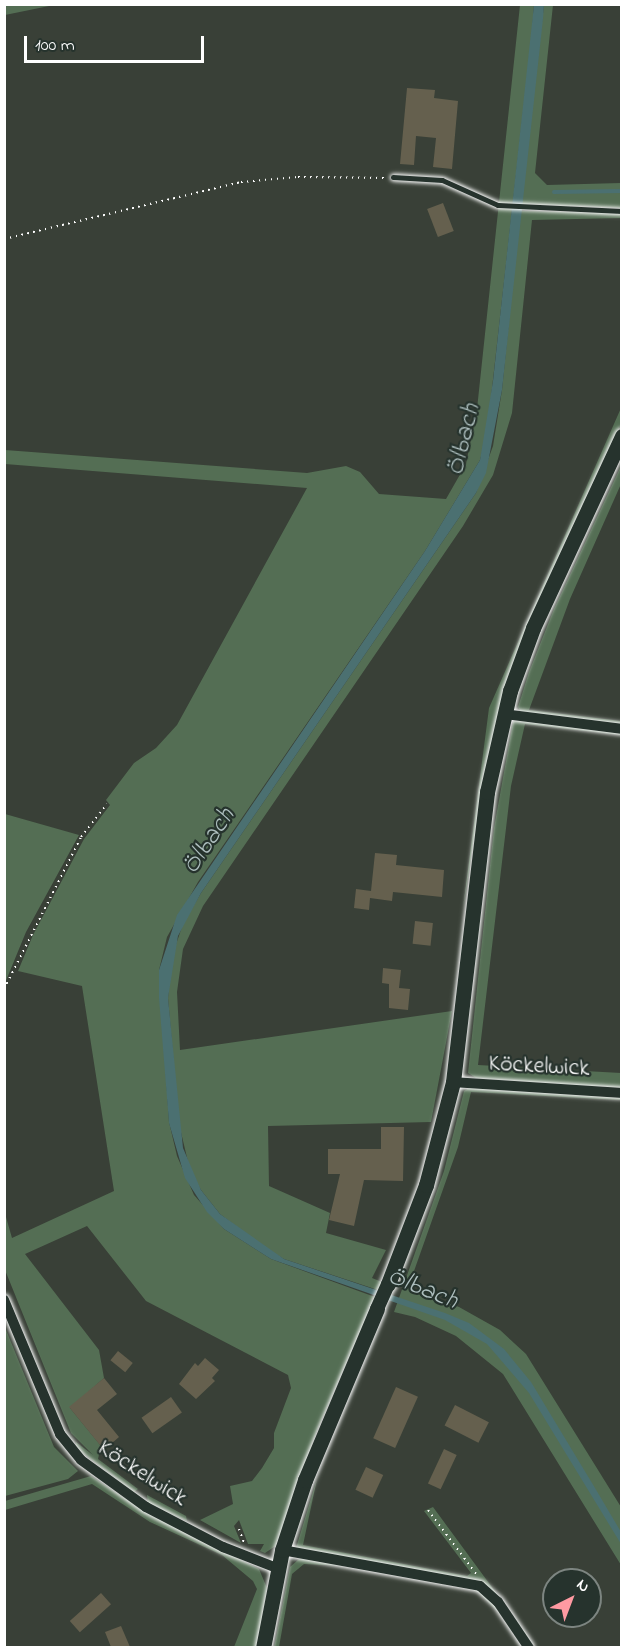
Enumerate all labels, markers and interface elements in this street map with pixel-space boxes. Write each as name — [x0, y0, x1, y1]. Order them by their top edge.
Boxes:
scale bar — [27, 24, 207, 62]
text: 100 m — [35, 33, 75, 59]
water label: Ölbach — [441, 401, 489, 479]
water label: Ölbach — [177, 803, 243, 881]
street label: Köckelwick — [488, 1050, 590, 1084]
water label: Ölbach — [382, 1262, 462, 1318]
street label: Köckelwick — [92, 1434, 192, 1514]
north arrow — [542, 1568, 602, 1628]
text: N — [571, 1574, 595, 1599]

